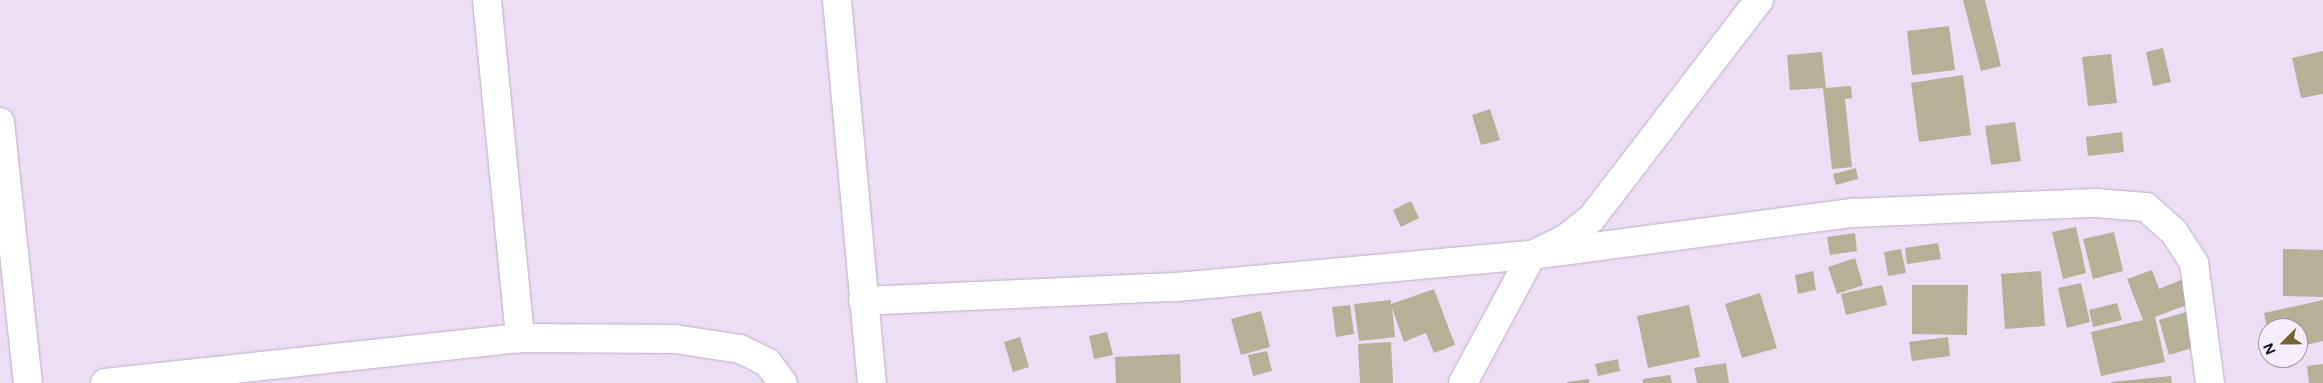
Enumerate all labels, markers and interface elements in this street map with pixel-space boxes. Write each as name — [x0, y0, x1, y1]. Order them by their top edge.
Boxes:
north arrow — [2258, 318, 2308, 368]
text: N — [2260, 340, 2280, 357]

